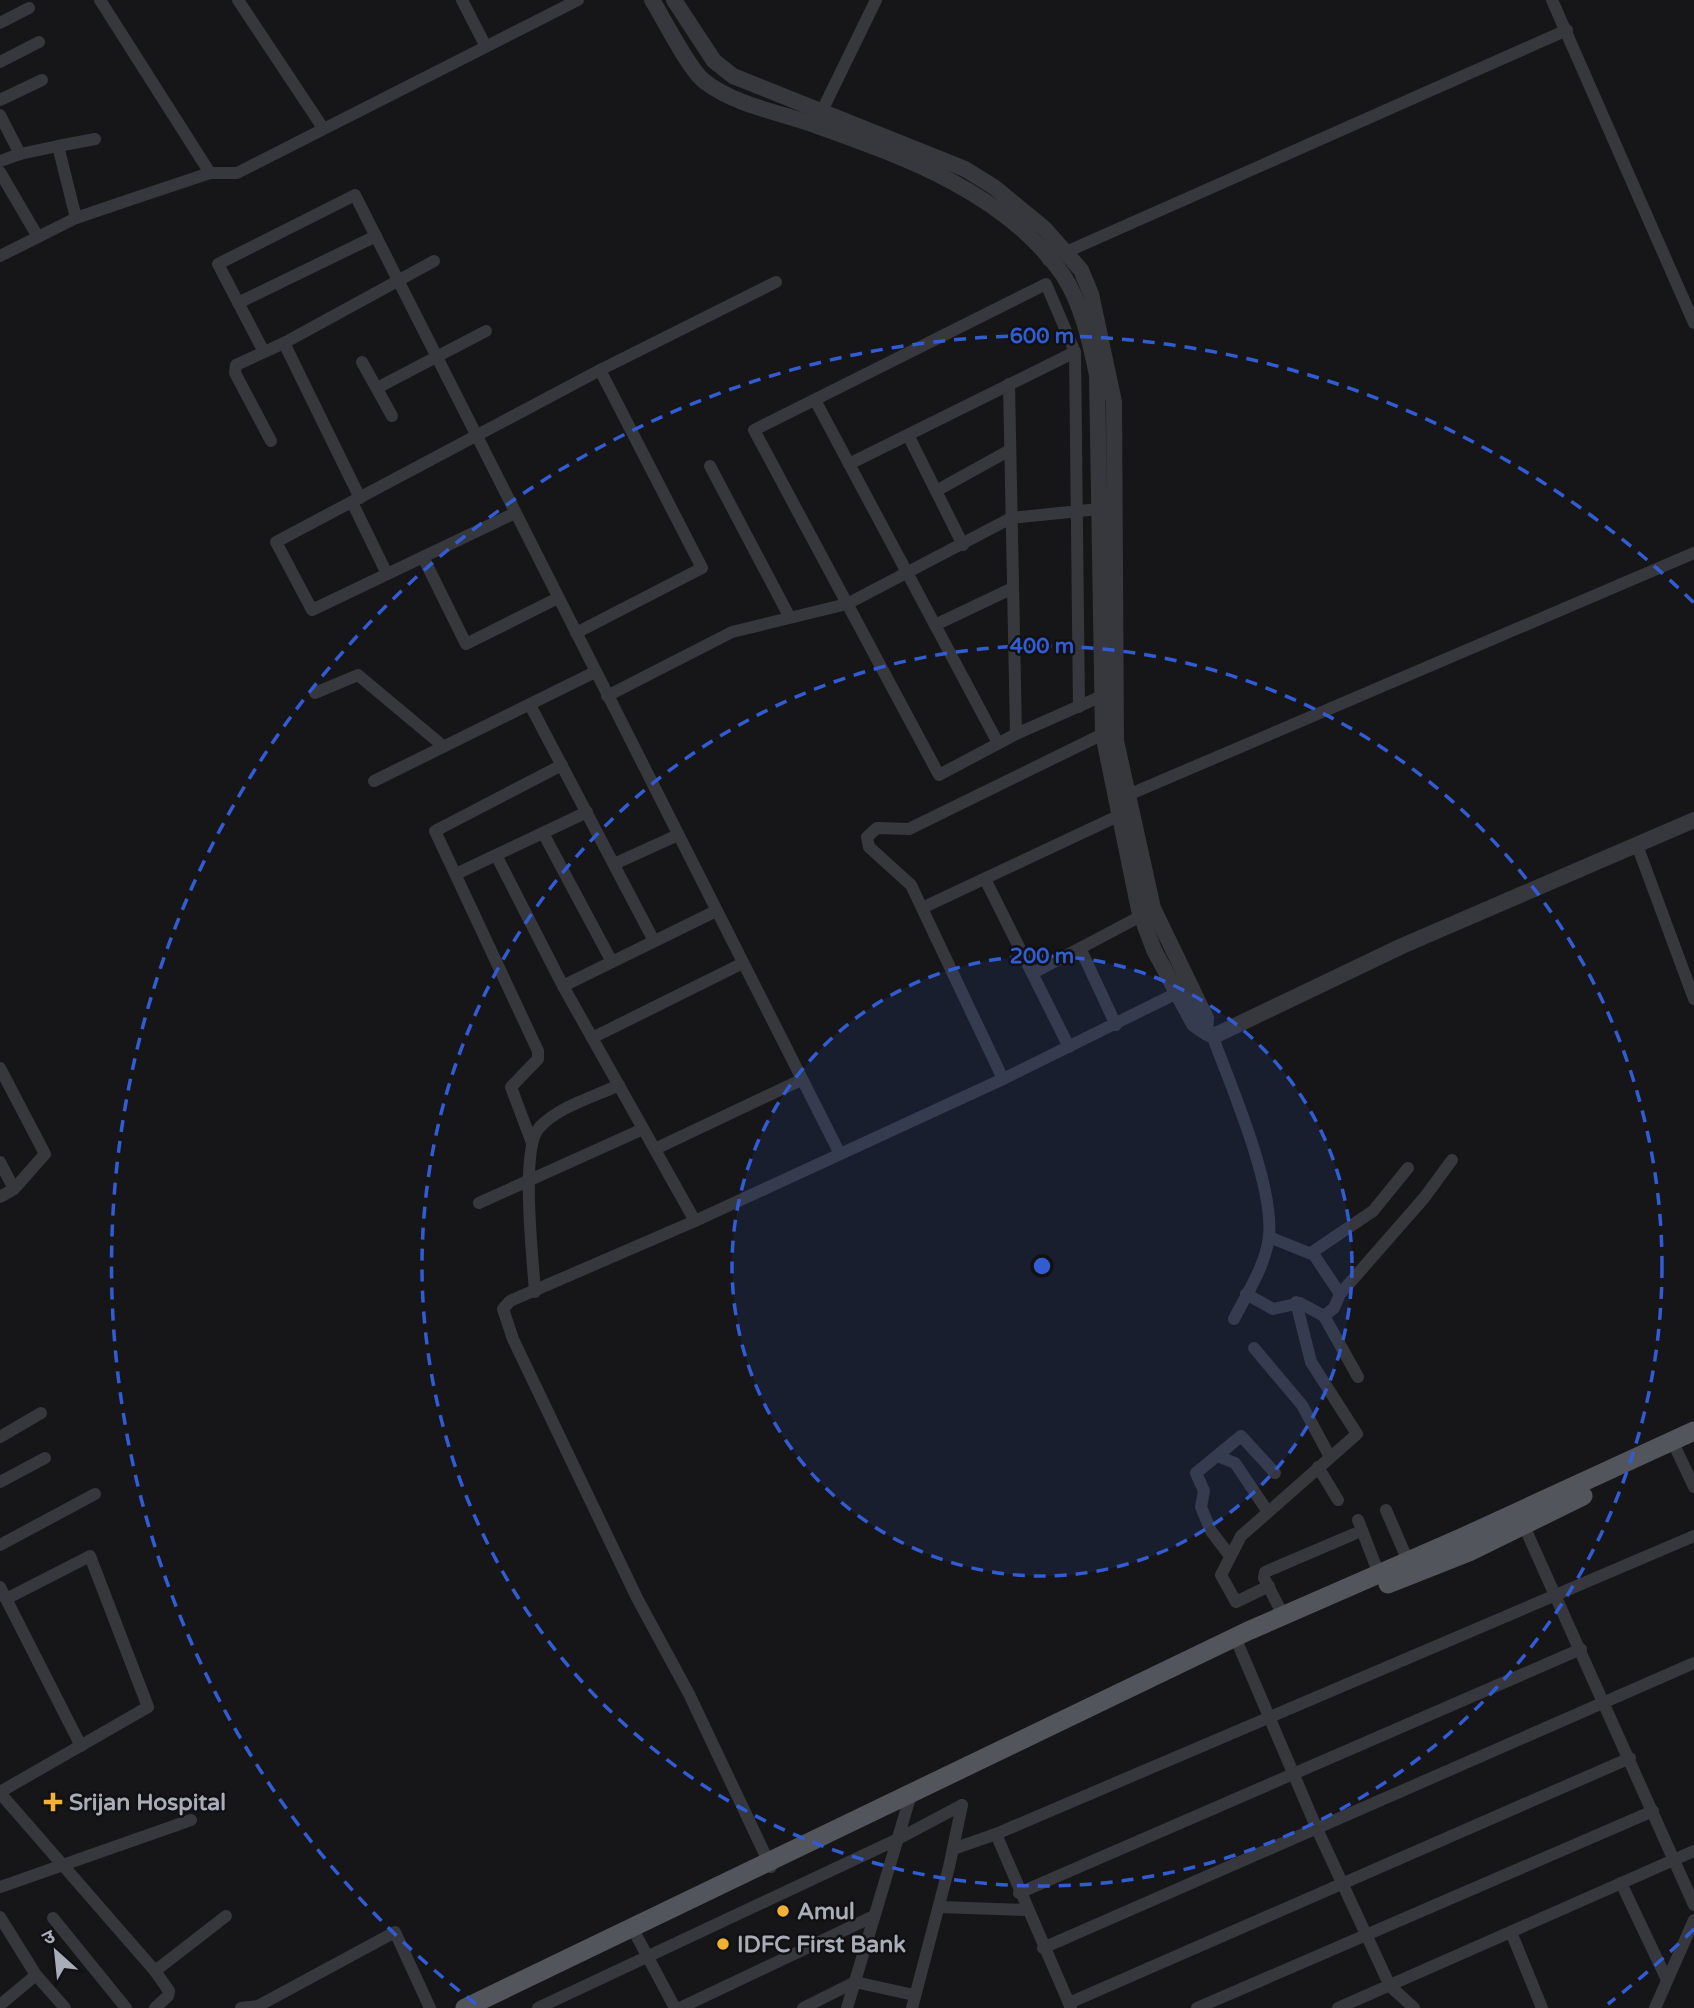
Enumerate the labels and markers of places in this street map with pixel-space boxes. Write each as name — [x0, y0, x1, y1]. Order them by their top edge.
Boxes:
centre of rings — [1030, 1254, 1054, 1278]
place label: Srijan Hospital — [69, 1789, 226, 1817]
marker: Srijan Hospital — [43, 1792, 63, 1812]
place label: Amul — [797, 1898, 855, 1926]
marker: Amul — [775, 1903, 791, 1919]
place label: IDFC First Bank — [737, 1931, 906, 1959]
marker: IDFC First Bank — [715, 1936, 731, 1952]

